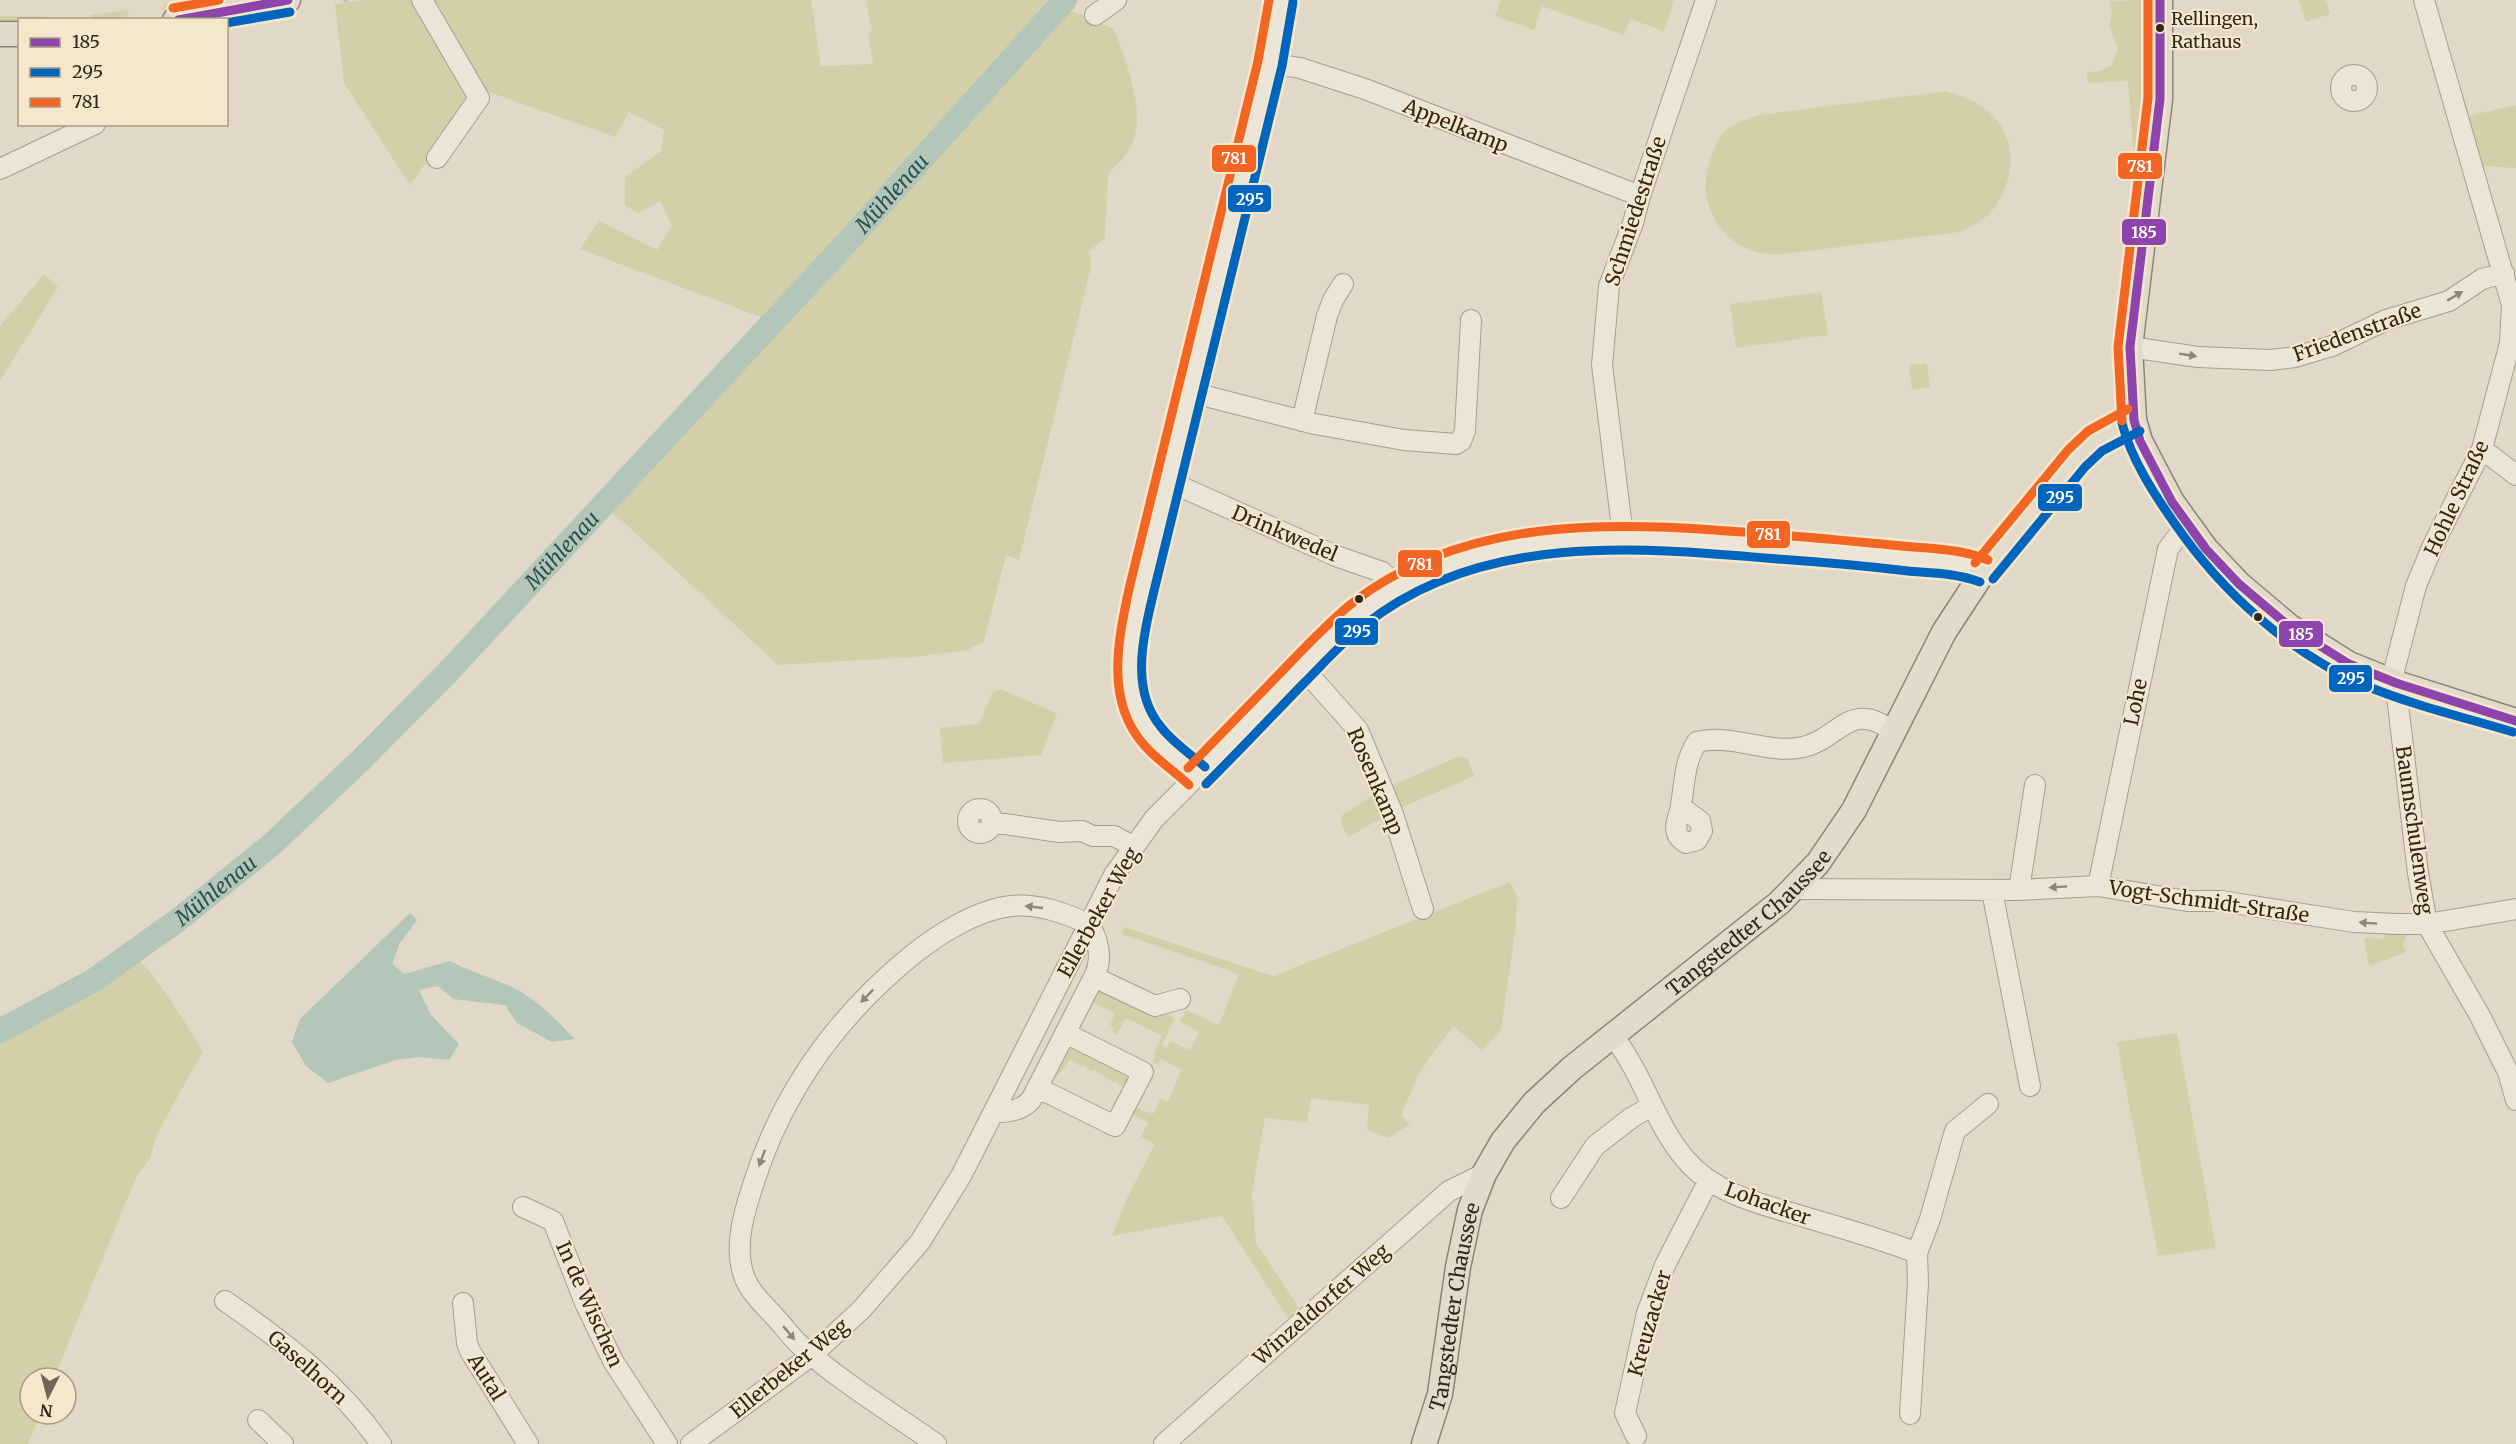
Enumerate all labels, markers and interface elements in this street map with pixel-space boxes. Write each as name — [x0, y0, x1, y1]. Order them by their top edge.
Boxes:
place label: Rellingen, Rathaus — [2171, 7, 2258, 53]
legend — [18, 18, 228, 126]
marker: Rellingen, Rathaus — [2154, 22, 2166, 34]
text: 185 — [72, 30, 100, 53]
text: 295 — [72, 60, 103, 83]
text: 781 — [72, 90, 100, 113]
street label: Appelkamp — [1399, 92, 1512, 157]
street label: Schmiedestraße — [1599, 133, 1671, 289]
line badge: 781 — [1211, 144, 1257, 173]
water label: Mühlenau — [848, 148, 934, 239]
text: 781 — [1221, 148, 1248, 168]
line badge: 781 — [2117, 152, 2163, 180]
text: 781 — [2127, 156, 2154, 176]
line badge: 295 — [1227, 184, 1272, 213]
text: 295 — [1236, 189, 1264, 209]
line badge: 185 — [2121, 218, 2167, 246]
text: 185 — [2131, 222, 2157, 242]
one-way arrow — [2447, 291, 2463, 302]
street label: Friedenstraße — [2289, 297, 2425, 367]
one-way arrow — [2179, 351, 2198, 360]
street label: Hohle Straße — [2418, 436, 2494, 560]
line badge: 295 — [2037, 483, 2083, 512]
text: 295 — [2046, 487, 2074, 507]
street label: Drinkwedel — [1228, 499, 1342, 567]
water label: Mühlenau — [518, 505, 605, 595]
line badge: 781 — [1746, 520, 1791, 549]
text: 781 — [1755, 524, 1782, 544]
line badge: 781 — [1397, 549, 1443, 578]
text: 781 — [1407, 554, 1434, 574]
unlabelled marker — [1353, 593, 1365, 605]
unlabelled marker — [2252, 611, 2264, 623]
line badge: 295 — [1334, 617, 1379, 646]
line badge: 185 — [2278, 620, 2324, 648]
text: 295 — [1343, 621, 1371, 641]
text: 185 — [2288, 624, 2314, 644]
line badge: 295 — [2328, 664, 2373, 693]
text: 295 — [2337, 668, 2365, 688]
street label: Lohe — [2118, 676, 2152, 728]
street label: Rosenkamp — [1342, 724, 1410, 838]
street label: Baumschulenweg — [2391, 744, 2439, 916]
street label: Ellerbeker Weg — [1052, 842, 1144, 982]
street label: Tangstedter Chaussee — [1660, 845, 1836, 1001]
water label: Mühlenau — [168, 849, 262, 932]
street label: Vogt-Schmidt-Straße — [2106, 874, 2311, 927]
one-way arrow — [2049, 883, 2068, 892]
one-way arrow — [1024, 902, 1043, 912]
one-way arrow — [2359, 918, 2378, 927]
one-way arrow — [860, 988, 874, 1003]
one-way arrow — [756, 1149, 766, 1167]
street label: Lohacker — [1722, 1176, 1814, 1230]
street label: Tangstedter Chaussee — [1423, 1198, 1484, 1414]
street label: In de Wischen — [551, 1237, 629, 1371]
street label: Winzeldorfer Weg — [1247, 1238, 1394, 1371]
street label: Kreuzacker — [1622, 1267, 1676, 1379]
street label: Ellerbeker Weg — [725, 1313, 853, 1423]
street label: Gaselhorn — [263, 1325, 353, 1409]
one-way arrow — [782, 1325, 795, 1340]
street label: Autal — [462, 1348, 511, 1405]
north arrow — [18, 1366, 78, 1426]
text: N — [39, 1400, 54, 1422]

